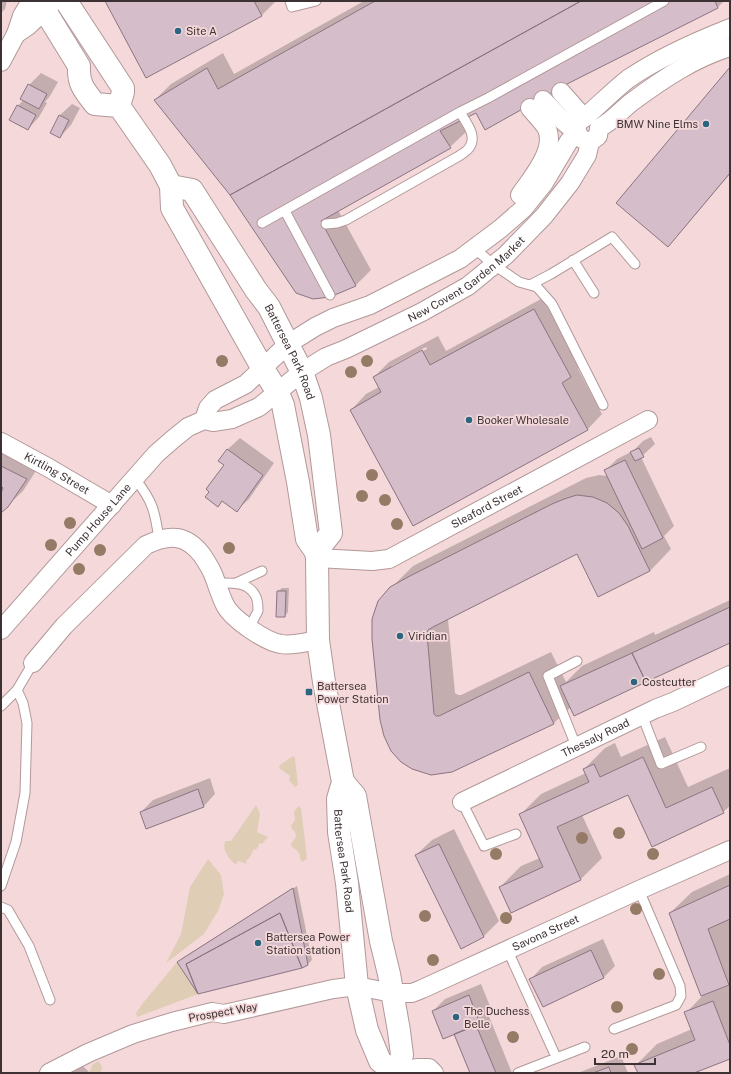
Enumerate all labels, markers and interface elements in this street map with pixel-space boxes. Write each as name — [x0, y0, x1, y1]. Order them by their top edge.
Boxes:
place label: Site A — [186, 25, 217, 37]
marker: Site A — [173, 26, 183, 36]
place label: BMW Nine Elms — [616, 118, 698, 130]
marker: BMW Nine Elms — [701, 119, 711, 129]
street label: New Covent Garden Market — [406, 234, 527, 324]
street label: Battersea Park Road — [262, 302, 317, 401]
place label: Booker Wholesale — [477, 414, 569, 426]
marker: Booker Wholesale — [464, 415, 474, 425]
street label: Kirtling Street — [22, 450, 92, 496]
street label: Pump House Lane — [63, 481, 133, 558]
street label: Sleaford Street — [449, 483, 524, 530]
place label: Viridian — [408, 630, 447, 642]
marker: Viridian — [395, 631, 405, 641]
place label: Costcutter — [642, 676, 696, 688]
marker: Costcutter — [629, 677, 639, 687]
place label: Battersea Power Station — [317, 680, 389, 705]
marker: Battersea Power Station — [304, 687, 314, 697]
street label: Thessaly Road — [559, 716, 631, 759]
street label: Battersea Park Road — [332, 809, 356, 913]
street label: Savona Street — [510, 912, 581, 953]
place label: Battersea Power Station station — [266, 931, 350, 956]
marker: Battersea Power Station station — [253, 938, 263, 948]
street label: Prospect Way — [188, 1000, 259, 1024]
place label: The Duchess Belle — [464, 1005, 530, 1030]
marker: The Duchess Belle — [451, 1012, 461, 1022]
scale bar — [595, 1040, 655, 1066]
text: 20 m — [601, 1047, 629, 1061]

